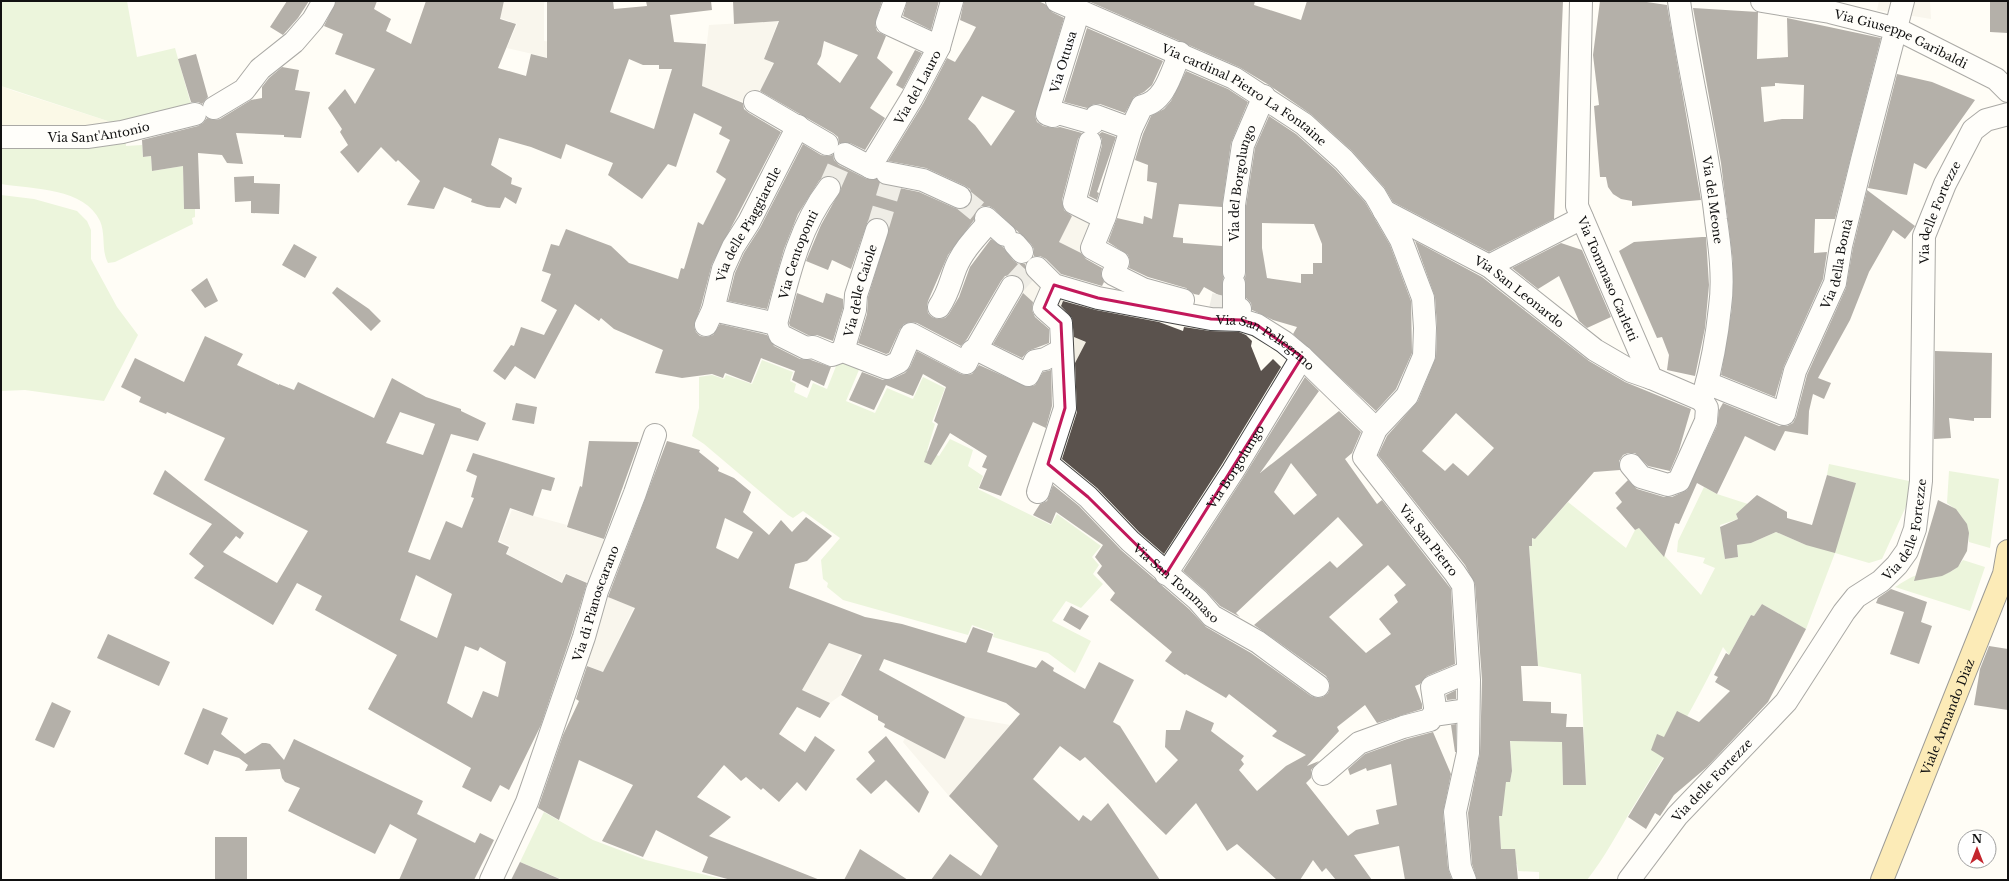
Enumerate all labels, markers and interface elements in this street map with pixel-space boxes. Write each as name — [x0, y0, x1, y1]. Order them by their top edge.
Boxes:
street label: Via Giuseppe Garibaldi — [1832, 6, 1970, 71]
street label: Via Ottusa — [1046, 29, 1080, 96]
street label: Via cardinal Pietro La Fontaine — [1158, 40, 1330, 149]
street label: Via del Lauro — [890, 47, 944, 128]
street label: Via Sant'Antonio — [47, 118, 151, 145]
street label: Via del Borgolungo — [1227, 122, 1259, 242]
street label: Via del Meone — [1699, 154, 1727, 245]
street label: Via delle Fortezze — [1916, 158, 1963, 265]
street label: Via delle Piaggiarelle — [712, 164, 784, 284]
street label: Via Centoponti — [775, 207, 821, 301]
street label: Via Tommaso Carletti — [1574, 213, 1642, 343]
street label: Via della Bontà — [1816, 217, 1855, 312]
street label: Via delle Caiole — [840, 242, 879, 339]
street label: Via San Leonardo — [1471, 252, 1568, 330]
street label: Via San Pellegrino — [1215, 312, 1318, 373]
street label: Via Borgolungo — [1203, 421, 1267, 512]
street label: Via delle Fortezze — [1878, 478, 1929, 584]
street label: Via San Pietro — [1396, 500, 1462, 579]
street label: Via San Tommaso — [1129, 539, 1222, 626]
street label: Via di Pianoscarano — [568, 543, 622, 664]
street label: Viale Armando Diaz — [1917, 656, 1977, 778]
street label: Via delle Fortezze — [1668, 735, 1755, 825]
north arrow — [1957, 829, 1997, 869]
text: N — [1972, 832, 1983, 846]

